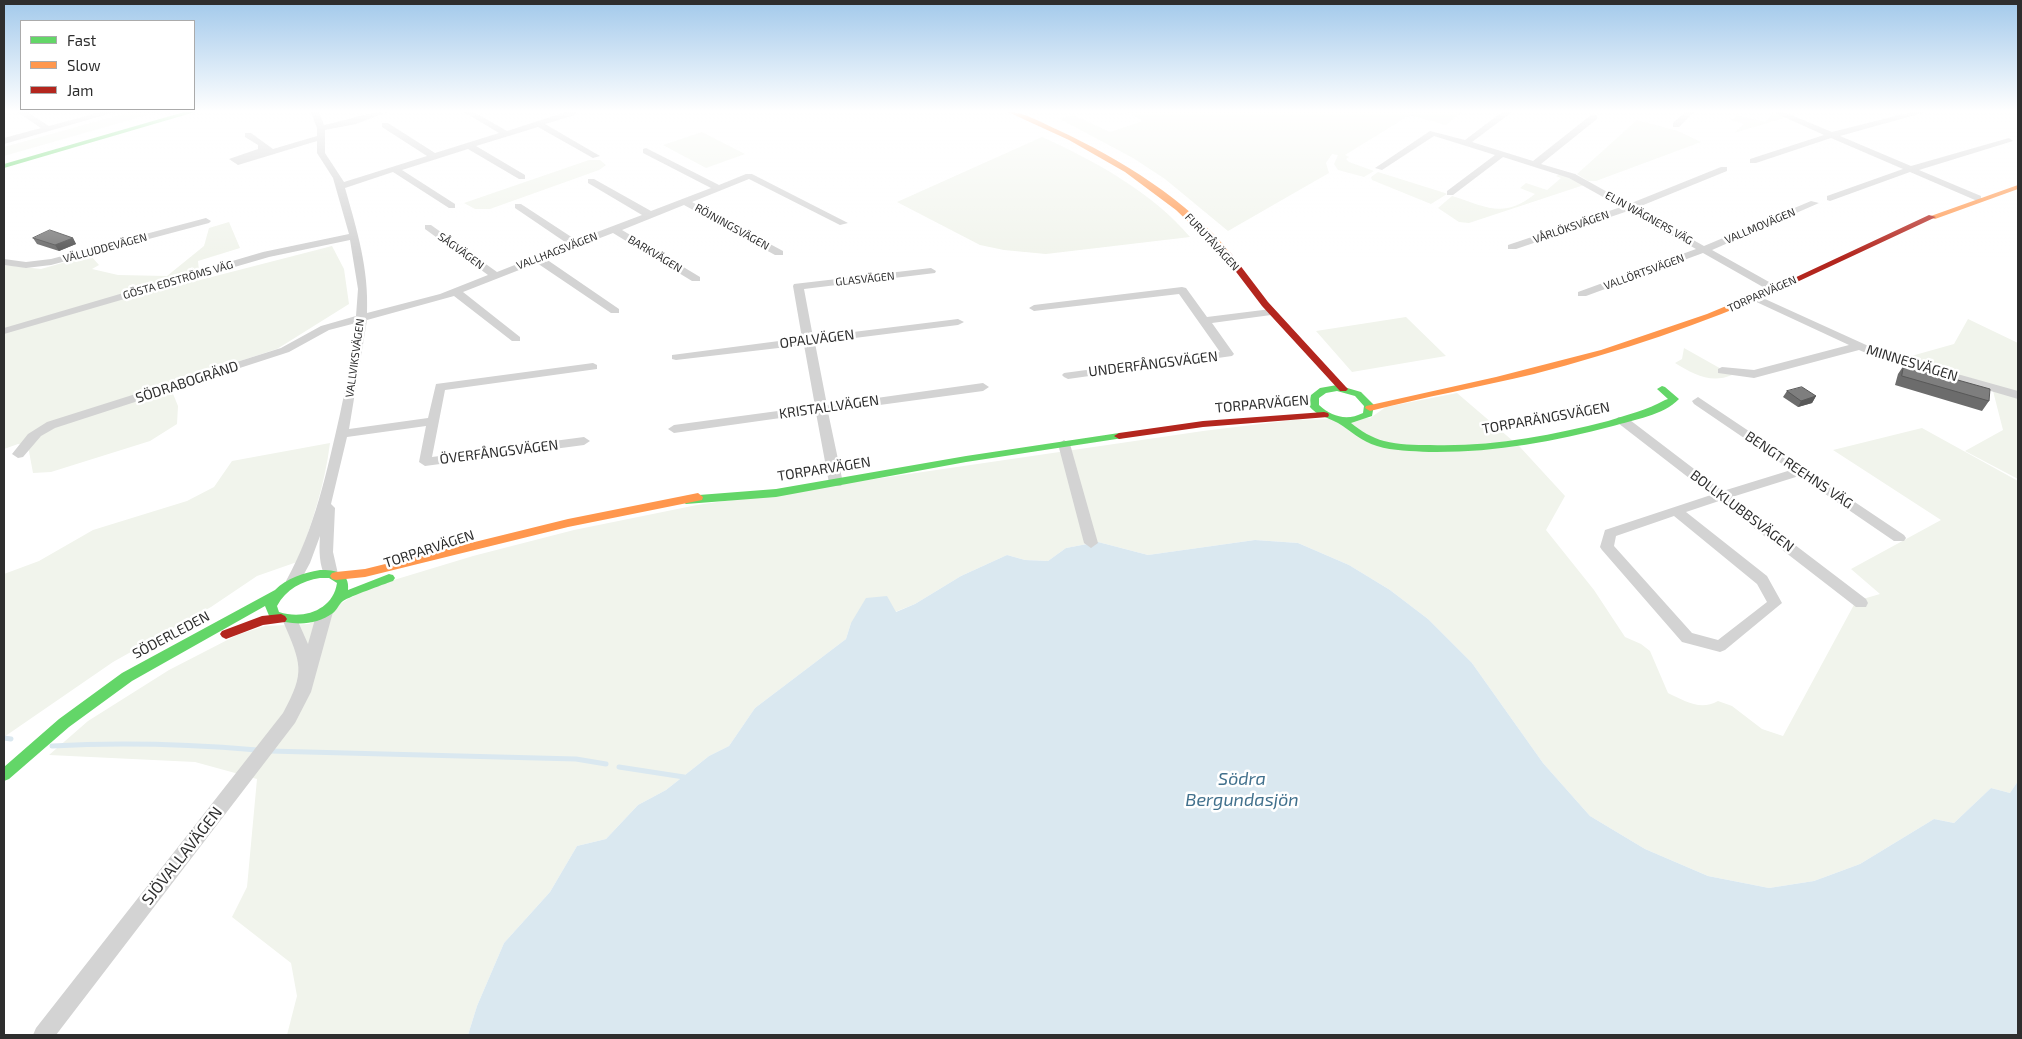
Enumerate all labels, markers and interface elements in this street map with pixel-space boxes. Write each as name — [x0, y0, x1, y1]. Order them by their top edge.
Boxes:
legend — [20, 20, 195, 110]
text: Fast — [67, 31, 96, 49]
text: Slow — [67, 56, 101, 74]
text: Jam — [67, 81, 93, 99]
street label: ELIN WÄGNERS VÄG — [1603, 188, 1695, 248]
street label: RÖJNINGSVÄGEN — [692, 201, 772, 253]
street label: VALLMOVÄGEN — [1723, 205, 1797, 247]
street label: VÅRLÖKSVÄGEN — [1531, 208, 1611, 246]
street label: FURUTÅVÄGEN — [1182, 211, 1242, 273]
street label: VALLHAGSVÄGEN — [515, 229, 599, 273]
street label: VÄLLUDDEVÄGEN — [62, 230, 148, 266]
street label: SÅGVÄGEN — [435, 230, 487, 272]
street label: BARKVÄGEN — [625, 233, 685, 275]
street label: VALLÖRTSVÄGEN — [1602, 251, 1686, 293]
street label: GÖSTA EDSTRÖMS VÄG — [121, 258, 235, 302]
street label: GLASVÄGEN — [835, 269, 895, 289]
street label: TORPARVÄGEN — [1726, 273, 1798, 315]
street label: VALLVIKSVÄGEN — [343, 318, 367, 398]
street label: OPALVÄGEN — [779, 326, 855, 352]
street label: MINNESVÄGEN — [1864, 341, 1960, 385]
street label: UNDERFÅNGSVÄGEN — [1087, 348, 1219, 380]
street label: SÖDRABOGRÄND — [133, 357, 241, 407]
street label: KRISTALLVÄGEN — [778, 392, 880, 422]
street label: TORPARVÄGEN — [1214, 392, 1310, 416]
street label: TORPARÄNGSVÄGEN — [1481, 398, 1611, 438]
street label: BENGT REEHNS VÄG — [1742, 428, 1856, 512]
street label: ÖVERFÅNGSVÄGEN — [439, 436, 559, 468]
street label: TORPARVÄGEN — [776, 453, 872, 485]
street label: BOLLKLUBBSVÄGEN — [1687, 467, 1797, 555]
street label: TORPARVÄGEN — [382, 526, 476, 572]
street label: SÖDERLEDEN — [130, 608, 212, 662]
water label: Södra Bergundasjön — [1185, 768, 1299, 811]
street label: SJÖVALLAVÄGEN — [138, 803, 226, 909]

